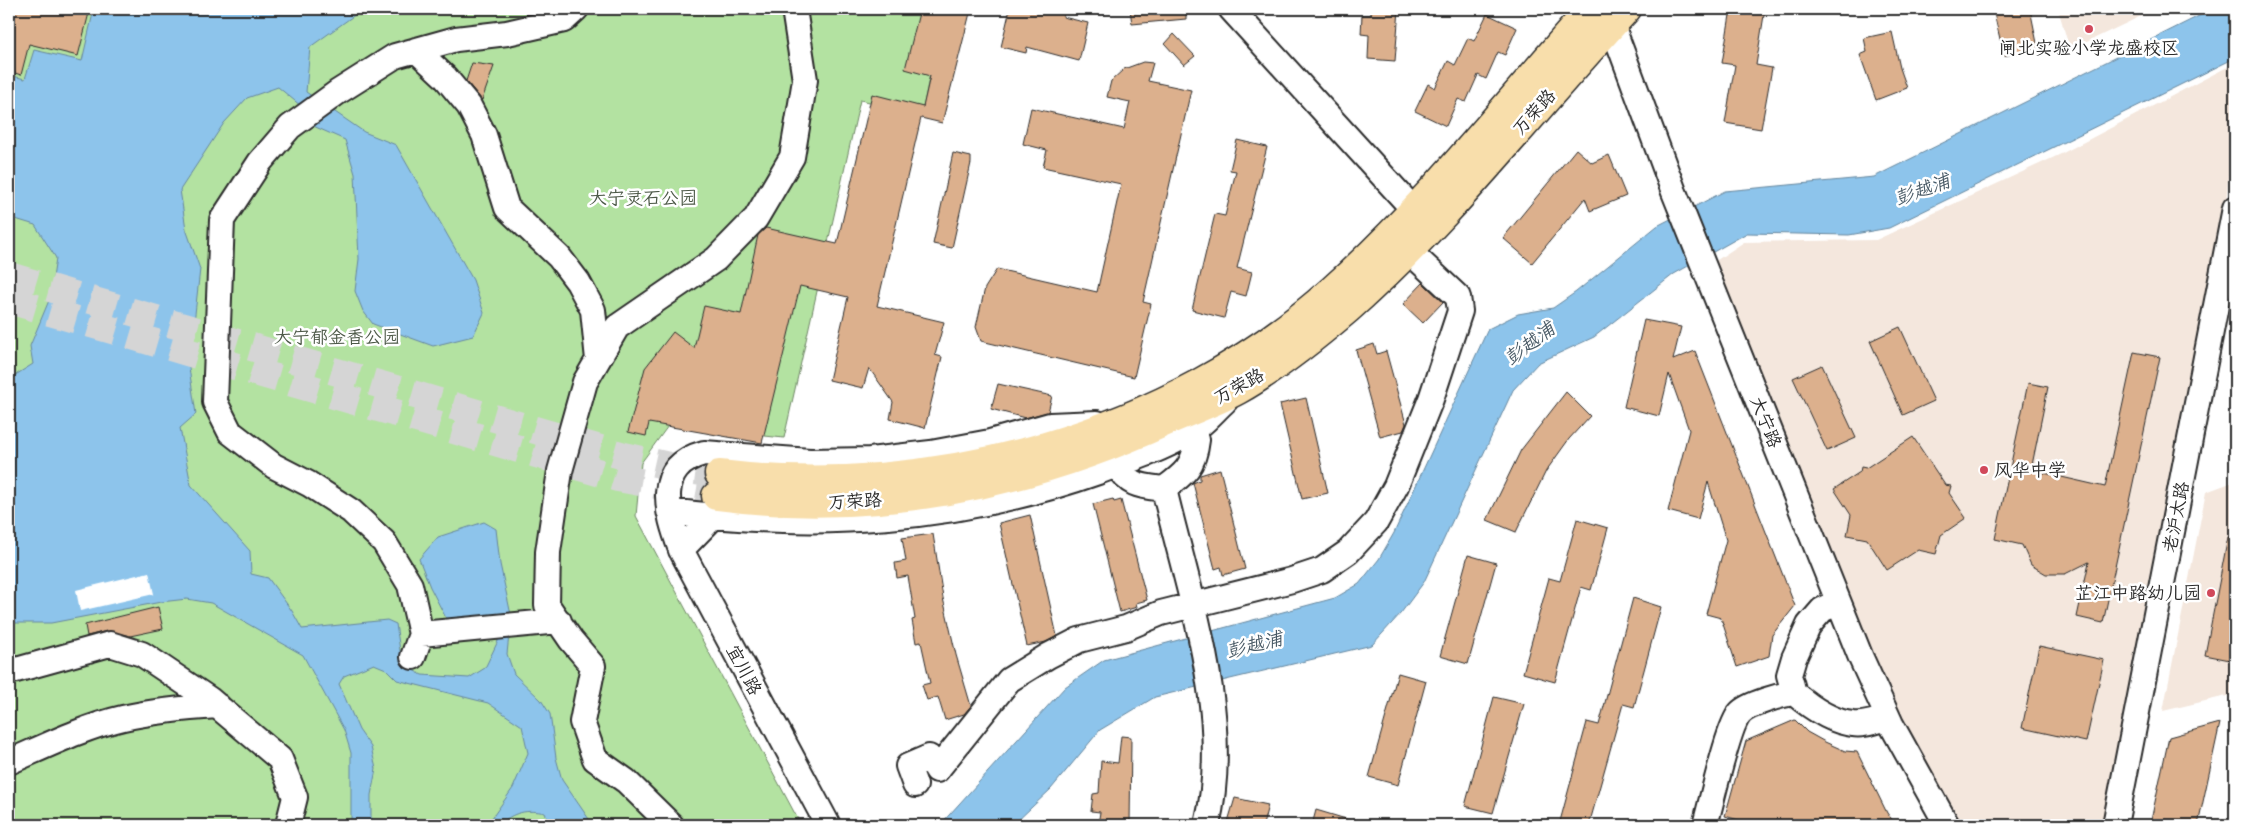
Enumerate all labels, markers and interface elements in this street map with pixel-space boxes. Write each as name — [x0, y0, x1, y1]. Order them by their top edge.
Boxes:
marker: 闸北实验小学龙盛校区 — [2083, 23, 2095, 35]
place label: 闸北实验小学龙盛校区 — [1999, 37, 2179, 63]
street label: 万荣路 — [1508, 85, 1563, 142]
water label: 彭越浦 — [1891, 168, 1956, 214]
park label: 大宁灵石公园 — [589, 187, 697, 213]
water label: 彭越浦 — [1500, 316, 1563, 373]
park label: 大宁郁金香公园 — [274, 326, 400, 352]
street label: 万荣路 — [1210, 363, 1270, 412]
street label: 大宁路 — [1742, 393, 1786, 453]
place label: 风华中学 — [1994, 459, 2066, 485]
marker: 风华中学 — [1978, 464, 1990, 476]
street label: 老沪太路 — [2158, 480, 2198, 555]
street label: 万荣路 — [827, 489, 883, 517]
place label: 芷江中路幼儿园 — [2075, 582, 2201, 608]
marker: 芷江中路幼儿园 — [2205, 587, 2217, 599]
water label: 彭越浦 — [1224, 626, 1287, 666]
street label: 宜川路 — [718, 641, 766, 701]

